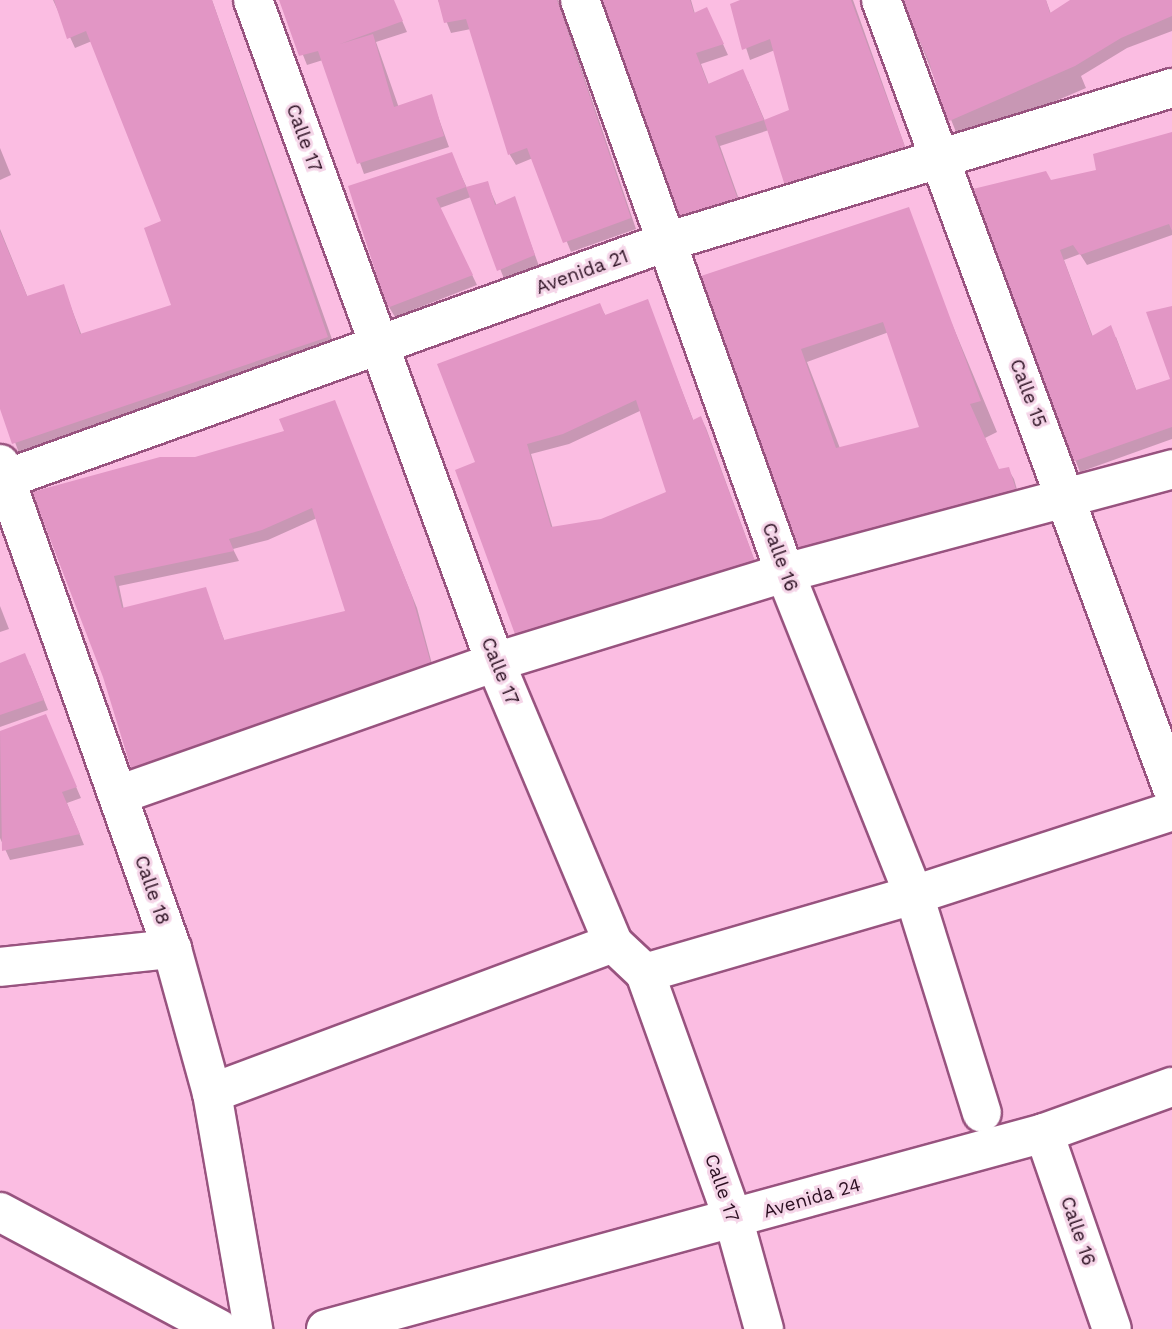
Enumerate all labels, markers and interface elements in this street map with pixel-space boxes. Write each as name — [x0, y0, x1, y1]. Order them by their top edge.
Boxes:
street label: Calle 17 — [281, 101, 327, 175]
street label: Avenida 21 — [532, 245, 632, 299]
street label: Calle 15 — [1005, 356, 1051, 430]
street label: Calle 16 — [757, 519, 803, 595]
street label: Calle 17 — [476, 634, 524, 708]
street label: Calle 18 — [130, 852, 174, 928]
street label: Calle 17 — [700, 1151, 744, 1225]
street label: Avenida 24 — [760, 1173, 864, 1223]
street label: Calle 16 — [1056, 1193, 1100, 1269]

